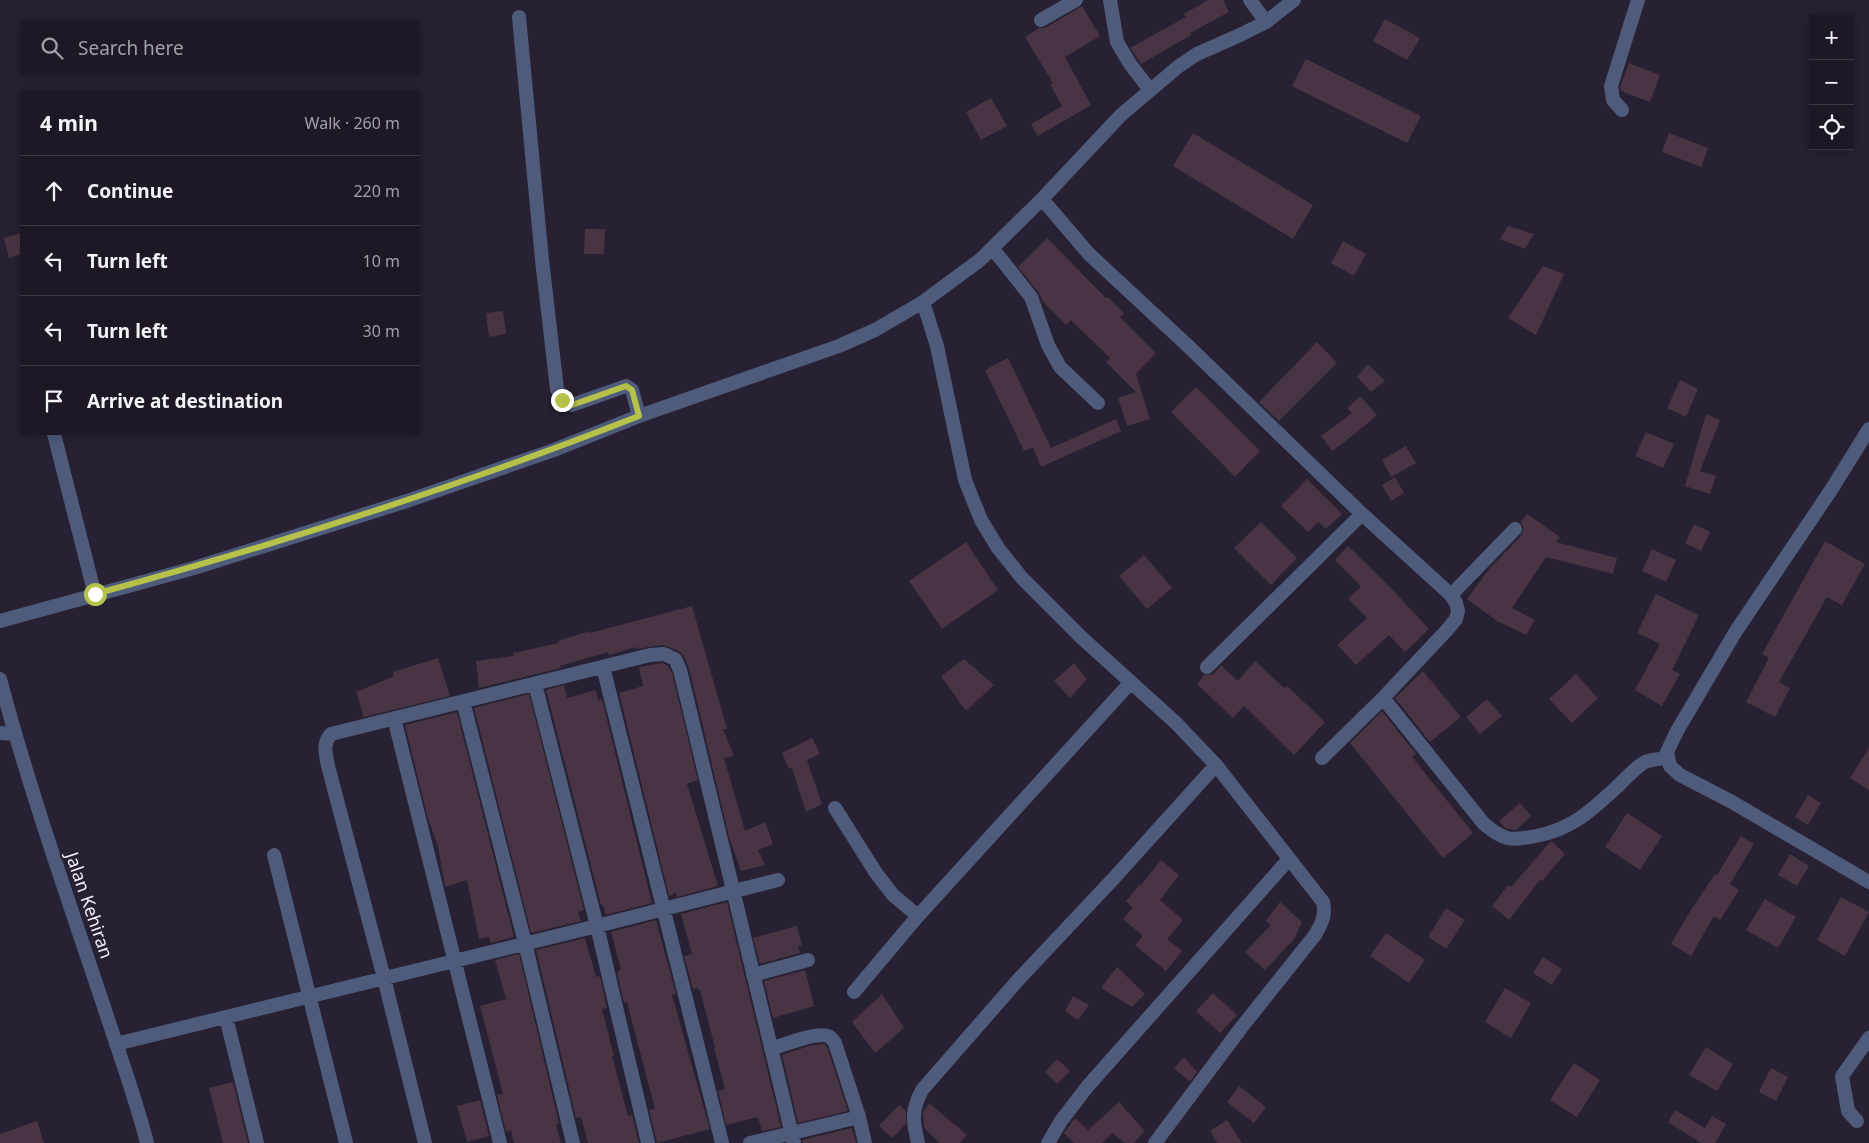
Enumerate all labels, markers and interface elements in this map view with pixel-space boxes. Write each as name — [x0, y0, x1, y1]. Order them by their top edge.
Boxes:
map controls — [1809, 15, 1854, 150]
button: + — [1809, 15, 1854, 60]
search box — [20, 20, 420, 75]
icon: search — [38, 34, 66, 62]
text: Search here — [78, 35, 184, 61]
button: − — [1809, 60, 1854, 105]
button: locate — [1809, 105, 1854, 150]
text: 4 min — [40, 109, 98, 137]
text: Walk · 260 m — [305, 112, 400, 134]
icon: ahead — [40, 177, 68, 205]
text: Continue — [87, 178, 173, 204]
text: 220 m — [353, 180, 400, 202]
icon: left — [40, 247, 68, 275]
text: Turn left — [87, 248, 168, 274]
text: 10 m — [363, 250, 400, 272]
icon: left — [40, 317, 68, 345]
text: Turn left — [87, 318, 168, 344]
text: 30 m — [363, 320, 400, 342]
icon: arrive — [40, 387, 68, 415]
text: Arrive at destination — [87, 388, 283, 414]
route end — [551, 389, 574, 412]
route start — [84, 583, 107, 606]
street label: Jalan Kehiran — [60, 847, 119, 961]

